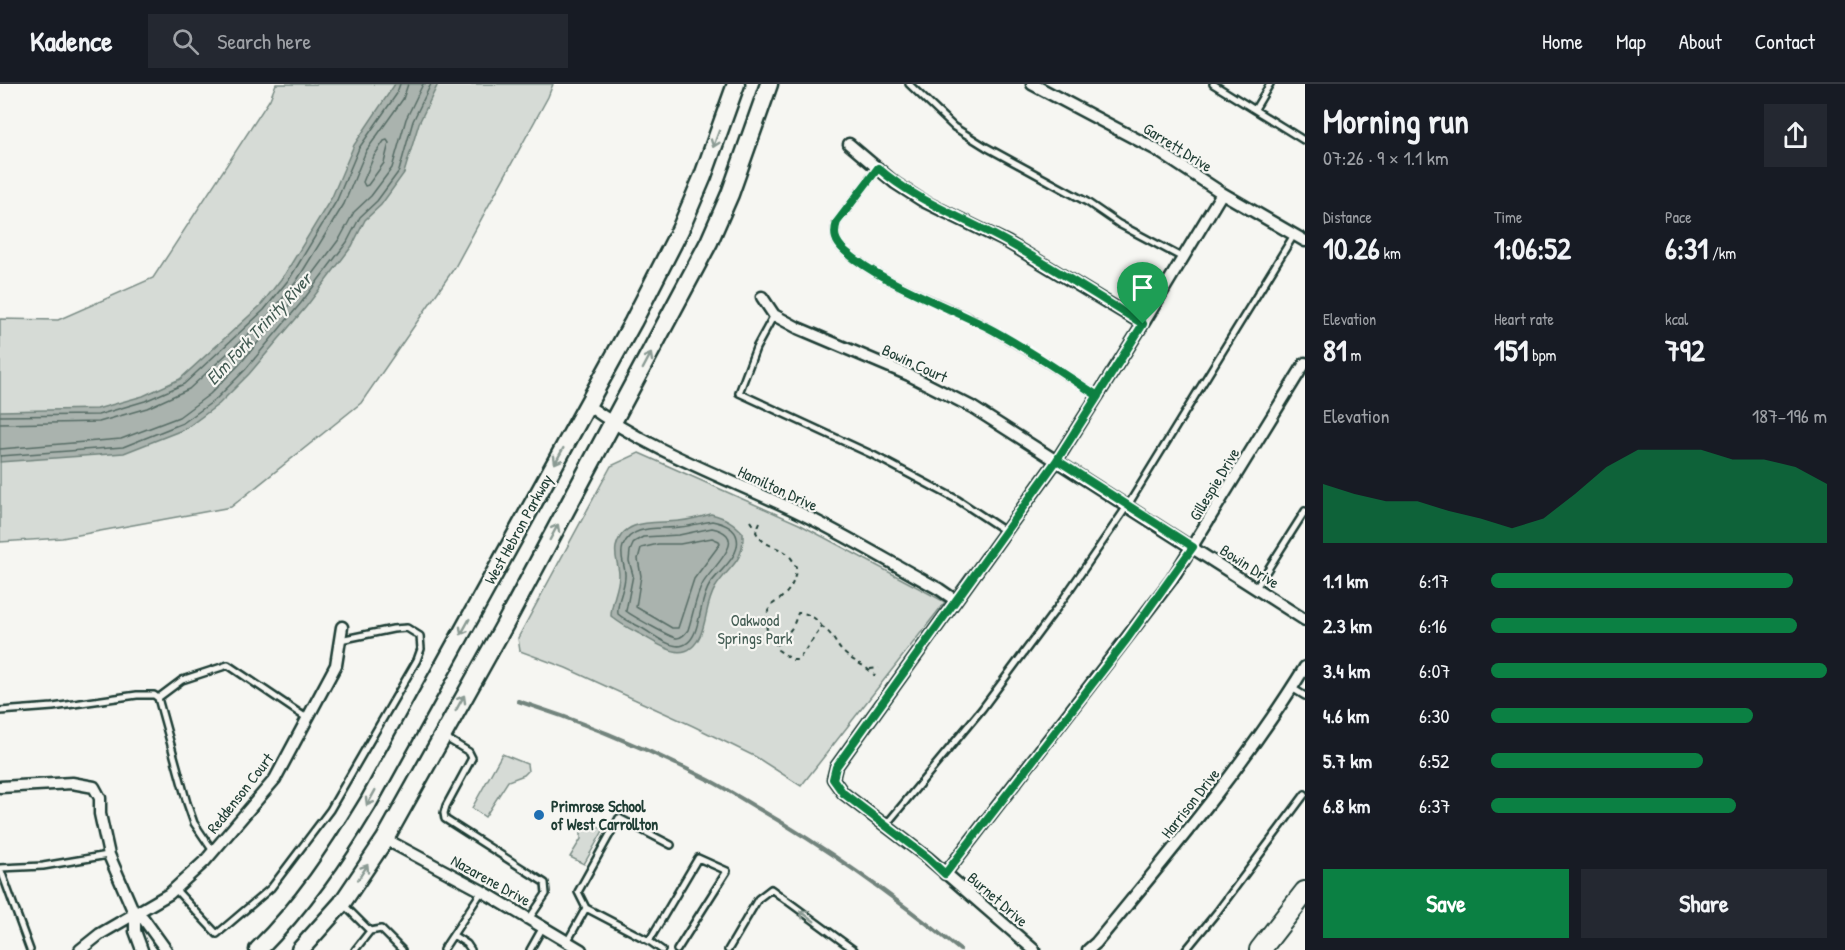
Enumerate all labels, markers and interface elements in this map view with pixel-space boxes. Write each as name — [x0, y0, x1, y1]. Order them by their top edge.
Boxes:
search box — [148, 14, 568, 68]
text: Kadence — [30, 22, 112, 60]
icon: search — [169, 25, 202, 58]
text: Search here — [217, 26, 311, 56]
text: Home — [1542, 27, 1583, 56]
text: Map — [1616, 27, 1646, 56]
text: About — [1679, 27, 1722, 56]
text: Contact — [1755, 27, 1815, 56]
text: Morning run — [1323, 99, 1469, 143]
button: share — [1764, 104, 1827, 167]
street label: Garrett Drive — [1139, 117, 1217, 177]
one-way arrow — [710, 129, 721, 148]
text: 07:26 · 9 × 1.1 km — [1323, 144, 1449, 171]
text: Distance — [1323, 206, 1372, 228]
text: Time — [1494, 206, 1522, 228]
text: Pace — [1665, 206, 1692, 228]
text: 10.26 — [1323, 228, 1380, 268]
text: 1:06:52 — [1494, 228, 1571, 268]
text: 6:31 — [1665, 228, 1708, 268]
text: km — [1380, 242, 1401, 264]
text: /km — [1708, 242, 1736, 264]
pin — [1117, 262, 1168, 324]
water label: Elm Fork Trinity River — [200, 266, 319, 390]
icon: arrive — [1126, 271, 1159, 304]
text: Elevation — [1323, 308, 1376, 330]
text: Heart rate — [1494, 308, 1554, 330]
text: kcal — [1665, 308, 1688, 330]
text: 81 — [1323, 330, 1347, 370]
text: 151 — [1494, 330, 1528, 370]
text: 792 — [1665, 330, 1705, 370]
street label: Bowin Court — [879, 338, 952, 388]
text: m — [1347, 344, 1361, 366]
text: bpm — [1528, 344, 1557, 366]
one-way arrow — [642, 352, 653, 370]
text: Elevation — [1323, 402, 1389, 429]
text: 187–196 m — [1752, 402, 1827, 429]
street label: Gillespie Drive — [1184, 443, 1245, 525]
one-way arrow — [553, 447, 565, 464]
street label: Hamilton Drive — [735, 460, 822, 516]
street label: West Hebron Parkway — [479, 470, 557, 588]
one-way arrow — [548, 524, 560, 541]
street label: Bowin Drive — [1216, 539, 1284, 594]
text: 1.1 km — [1323, 567, 1368, 594]
text: 6:17 — [1419, 567, 1449, 594]
park label: Oakwood Springs Park — [718, 609, 793, 649]
text: 2.3 km — [1323, 612, 1372, 639]
text: 6:16 — [1419, 612, 1447, 639]
one-way arrow — [458, 618, 470, 635]
text: 3.4 km — [1323, 657, 1370, 684]
text: 6:07 — [1419, 657, 1450, 684]
one-way arrow — [454, 695, 466, 712]
text: 4.6 km — [1323, 702, 1369, 729]
text: 6:30 — [1419, 702, 1450, 729]
text: 5.7 km — [1323, 747, 1372, 774]
text: 6:52 — [1419, 747, 1449, 774]
street label: Reddenson Court — [202, 748, 279, 838]
street label: Harrison Drive — [1156, 763, 1225, 843]
one-way arrow — [365, 788, 376, 806]
text: 6.8 km — [1323, 792, 1370, 819]
text: 6:37 — [1419, 792, 1450, 819]
place label: Primrose School of West Carrollton — [551, 795, 658, 835]
marker: Primrose School of West Carrollton — [532, 808, 546, 822]
street label: Nazarene Drive — [447, 849, 535, 911]
one-way arrow — [357, 864, 369, 881]
street label: Burnet Drive — [963, 867, 1033, 932]
button: Save — [1323, 869, 1569, 938]
button: Share — [1581, 869, 1827, 938]
one-way arrow — [800, 909, 816, 922]

